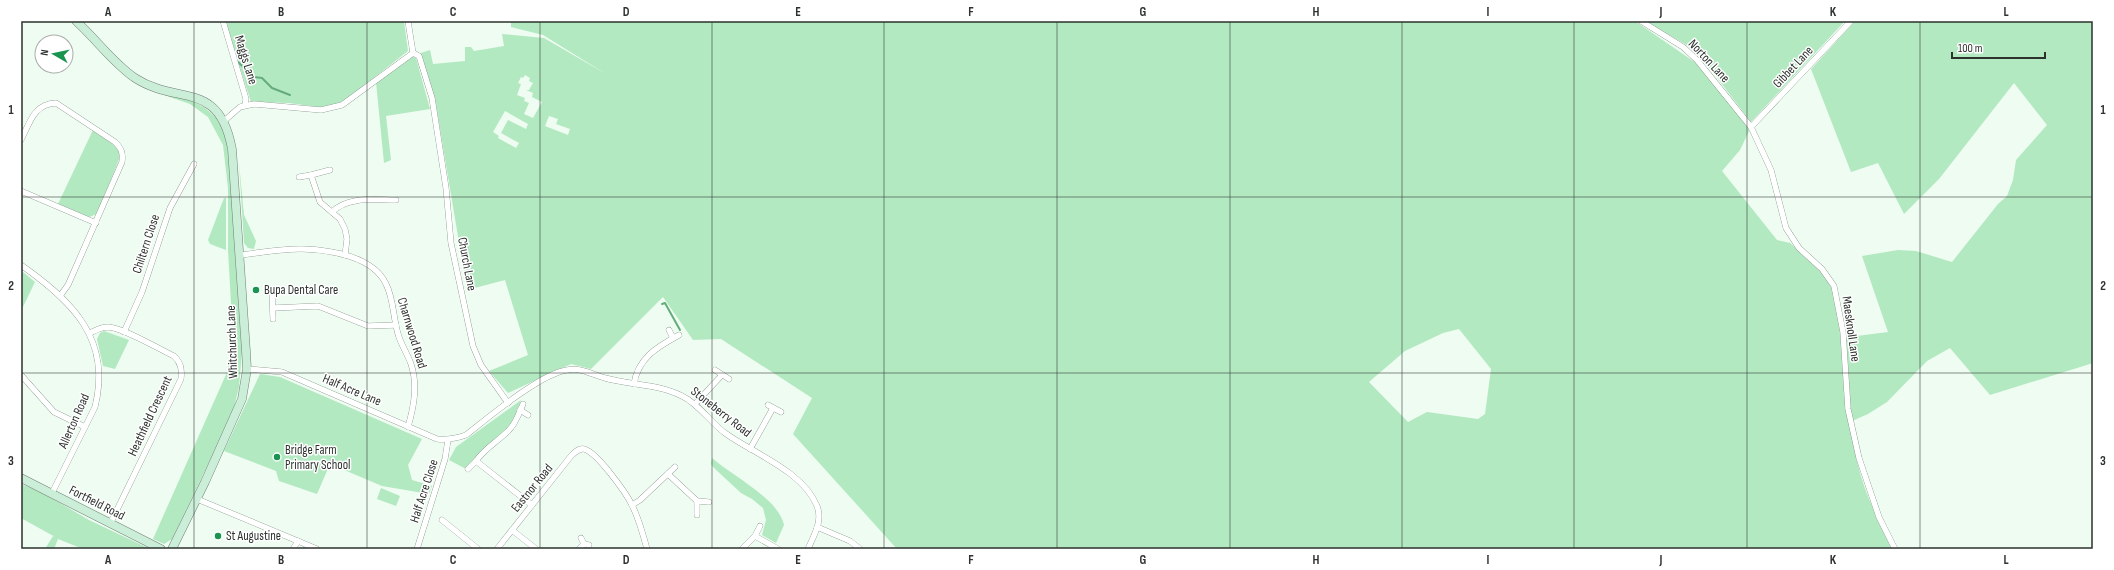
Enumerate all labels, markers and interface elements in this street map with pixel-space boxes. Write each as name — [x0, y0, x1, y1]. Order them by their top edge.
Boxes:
text: A — [104, 4, 112, 20]
text: B — [278, 4, 284, 20]
text: C — [450, 4, 457, 20]
text: D — [623, 4, 630, 20]
text: E — [795, 4, 801, 20]
text: F — [968, 4, 974, 20]
text: G — [1140, 4, 1147, 20]
text: H — [1313, 4, 1320, 20]
text: I — [1487, 4, 1490, 20]
text: J — [1659, 4, 1663, 20]
text: K — [1830, 4, 1837, 20]
text: L — [2003, 4, 2009, 20]
north arrow — [34, 34, 74, 74]
street label: Maggs Lane — [231, 34, 261, 86]
scale bar — [1952, 34, 2045, 60]
street label: Norton Lane — [1685, 36, 1733, 86]
text: 100 m — [1958, 41, 1983, 56]
street label: Gibbet Lane — [1770, 43, 1816, 91]
text: N — [38, 48, 52, 56]
text: 1 — [8, 102, 14, 118]
text: 1 — [2100, 102, 2106, 118]
street label: Chiltern Close — [129, 212, 163, 276]
street label: Church Lane — [454, 236, 480, 292]
text: 2 — [8, 278, 14, 294]
text: 2 — [2100, 278, 2106, 294]
place label: Bupa Dental Care — [264, 282, 338, 298]
marker: Bupa Dental Care — [251, 285, 261, 295]
street label: Maesknoll Lane — [1838, 295, 1864, 363]
street label: Charnwood Road — [394, 296, 430, 370]
street label: Whitchurch Lane — [223, 305, 241, 379]
street label: Half Acre Lane — [320, 370, 384, 410]
street label: Heathfield Crescent — [124, 373, 176, 459]
street label: Stoneberry Road — [687, 383, 755, 441]
street label: Allerton Road — [54, 391, 93, 452]
place label: Bridge Farm Primary School — [285, 442, 350, 473]
marker: Bridge Farm Primary School — [272, 452, 282, 462]
text: 3 — [8, 453, 14, 469]
text: 3 — [2100, 453, 2106, 469]
street label: Half Acre Close — [406, 457, 442, 525]
street label: Eastnor Road — [508, 461, 556, 515]
street label: Fortfield Road — [66, 482, 128, 524]
place label: St Augustine — [226, 528, 281, 544]
marker: St Augustine — [213, 531, 223, 541]
text: A — [104, 552, 112, 568]
text: B — [278, 552, 284, 568]
text: C — [450, 552, 457, 568]
text: D — [623, 552, 630, 568]
text: E — [795, 552, 801, 568]
text: F — [968, 552, 974, 568]
text: G — [1140, 552, 1147, 568]
text: H — [1313, 552, 1320, 568]
text: I — [1487, 552, 1490, 568]
text: J — [1659, 552, 1663, 568]
text: K — [1830, 552, 1837, 568]
text: L — [2003, 552, 2009, 568]

